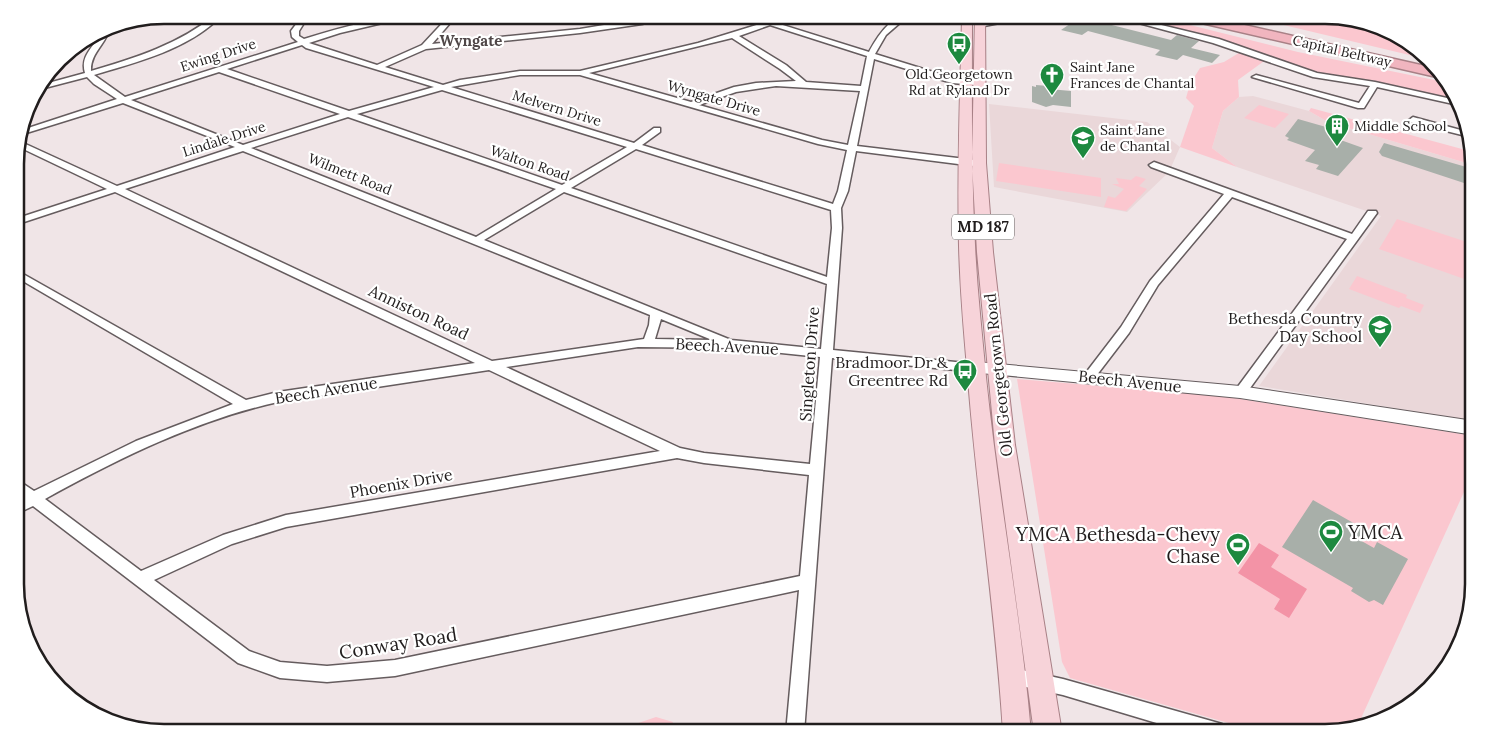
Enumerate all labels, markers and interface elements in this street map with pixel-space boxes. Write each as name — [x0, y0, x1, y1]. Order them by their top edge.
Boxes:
district label: Wyngate — [440, 31, 502, 50]
bus stop icon: Old Georgetown Rd at Ryland Dr — [946, 31, 972, 65]
street label: Capital Beltway — [1291, 31, 1394, 71]
street label: Ewing Drive — [178, 34, 259, 76]
place label: Saint Jane Frances de Chantal — [1070, 58, 1194, 92]
church icon: Saint Jane Frances de Chantal — [1039, 62, 1065, 96]
place label: Old Georgetown Rd at Ryland Dr — [905, 65, 1013, 99]
street label: Wyngate Drive — [665, 76, 763, 120]
street label: Melvern Drive — [510, 86, 604, 130]
building icon: Middle School — [1324, 113, 1350, 147]
street label: Lindale Drive — [180, 117, 268, 161]
place label: Middle School — [1354, 117, 1447, 135]
place label: Saint Jane de Chantal — [1100, 121, 1170, 155]
school or university icon: Saint Jane de Chantal — [1070, 125, 1096, 159]
street label: Walton Road — [488, 141, 572, 185]
street label: Wilmett Road — [306, 149, 394, 199]
road number: MD 187 — [952, 214, 1014, 240]
street label: Anniston Road — [365, 280, 473, 344]
street label: Old Georgetown Road — [979, 292, 1017, 458]
street label: Singleton Drive — [795, 306, 823, 422]
place label: Bethesda Country Day School — [1228, 308, 1363, 346]
school or university icon: Bethesda Country Day School — [1367, 314, 1393, 348]
street label: Beech Avenue — [675, 333, 780, 359]
place label: Bradmoor Dr & Greentree Rd — [835, 352, 949, 390]
bus stop icon: Bradmoor Dr & Greentree Rd — [952, 358, 978, 392]
street label: Beech Avenue — [1077, 366, 1183, 396]
street label: Beech Avenue — [273, 372, 379, 408]
street label: Phoenix Drive — [348, 464, 454, 502]
sports icon: YMCA — [1318, 519, 1344, 553]
place label: YMCA — [1347, 520, 1403, 544]
place label: YMCA Bethesda-Chevy Chase — [1015, 522, 1220, 568]
sports icon: YMCA Bethesda-Chevy Chase — [1225, 532, 1251, 566]
street label: Conway Road — [337, 622, 459, 664]

